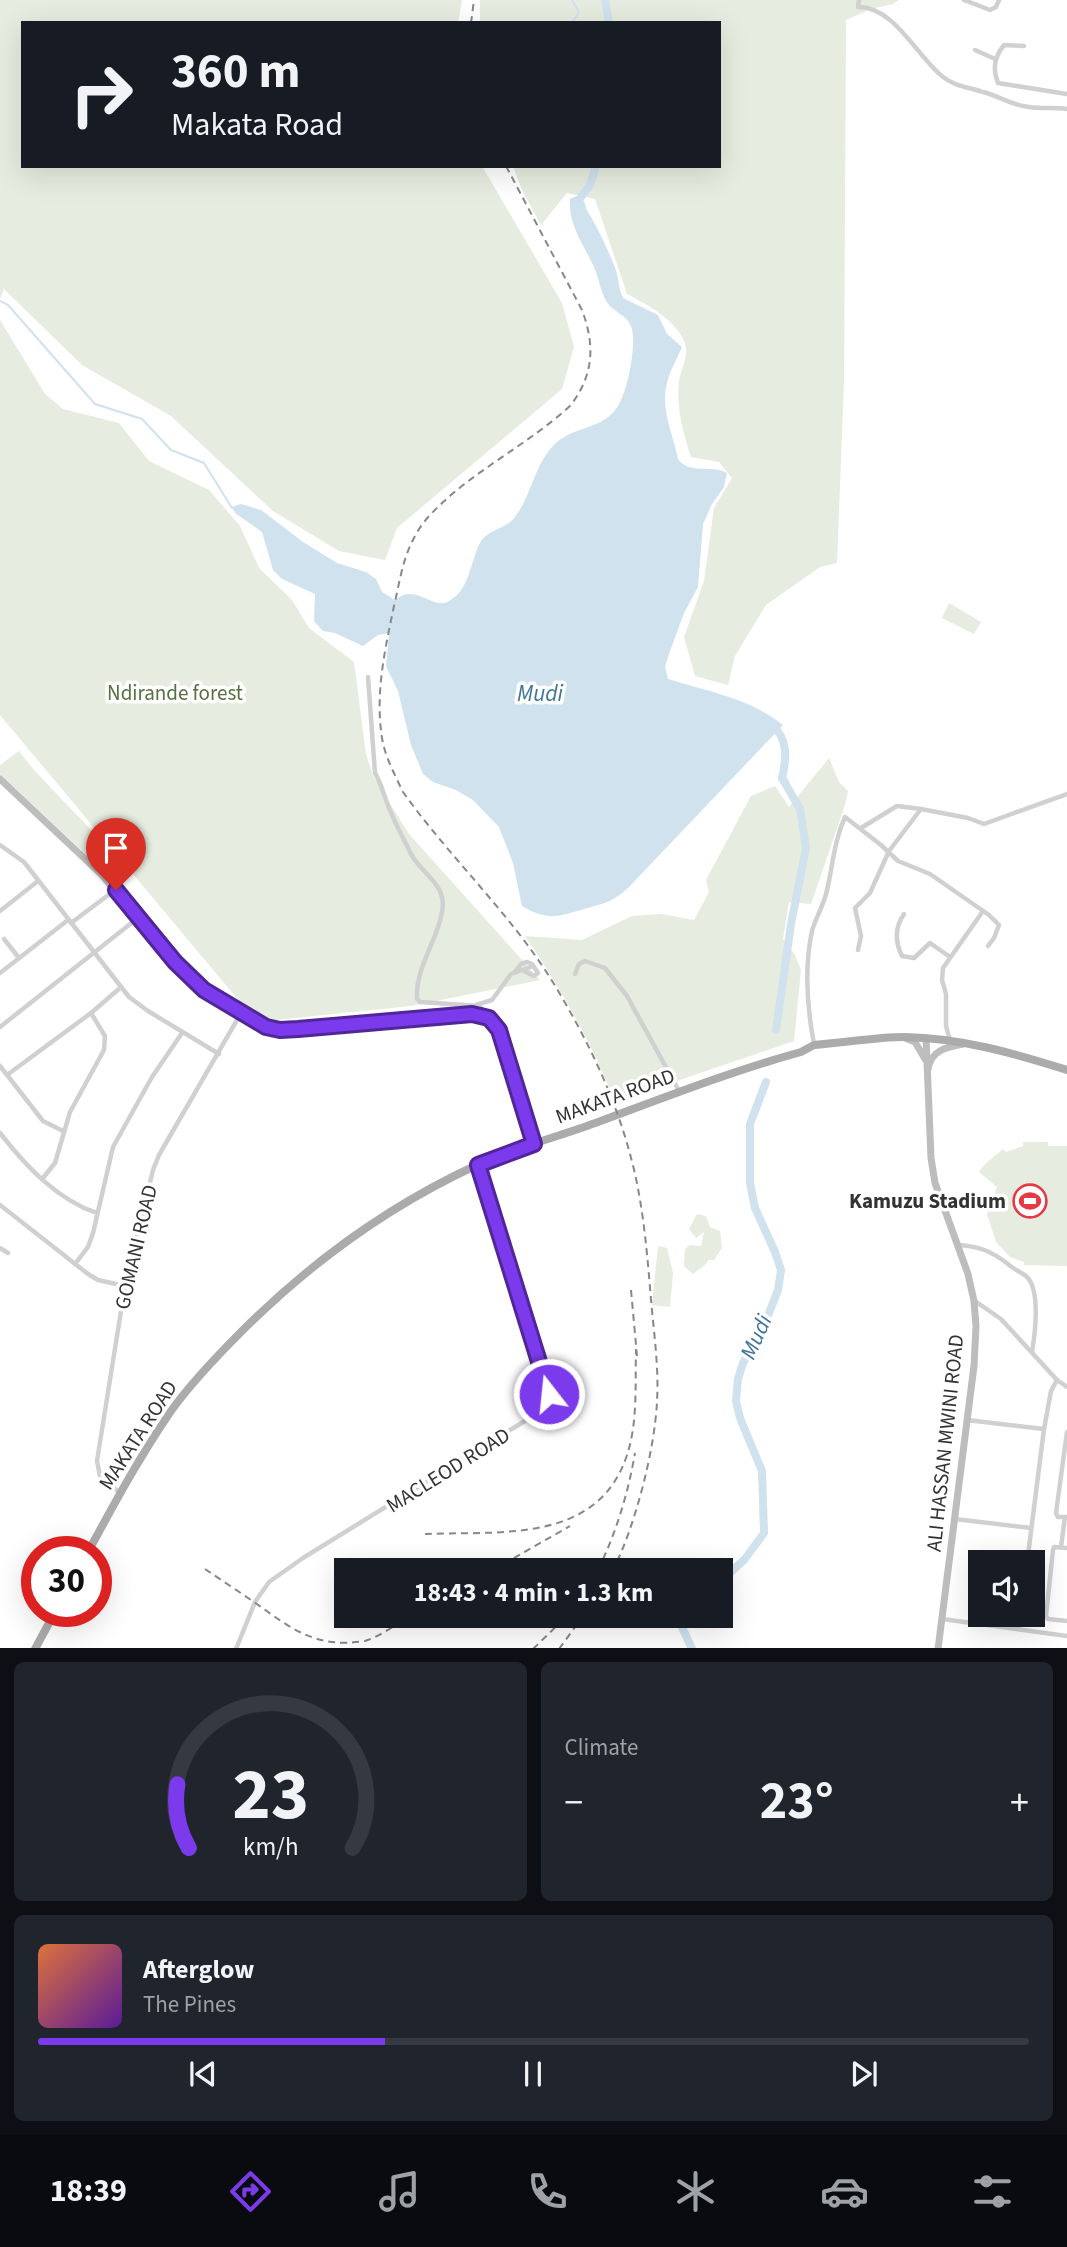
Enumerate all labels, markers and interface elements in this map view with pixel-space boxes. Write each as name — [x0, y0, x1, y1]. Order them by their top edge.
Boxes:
text: 360 m — [171, 37, 300, 107]
icon: right — [56, 49, 147, 140]
text: Makata Road — [171, 102, 343, 148]
water label: Mudi — [517, 677, 564, 710]
park label: Ndirande forest — [107, 678, 243, 708]
pin — [86, 818, 146, 890]
icon: arrive — [97, 829, 135, 867]
street label: MAKATA ROAD — [551, 1061, 679, 1131]
street label: GOMANI ROAD — [107, 1182, 165, 1312]
sports icon: Kamuzu Stadium — [1011, 1182, 1049, 1220]
place label: Kamuzu Stadium — [849, 1186, 1006, 1216]
water label: Mudi — [732, 1309, 781, 1365]
street label: ALI HASSAN MWINI ROAD — [919, 1333, 971, 1553]
position arrow — [512, 1357, 586, 1431]
street label: MAKATA ROAD — [91, 1374, 185, 1496]
street label: MACLEOD ROAD — [380, 1420, 516, 1520]
speed limit sign: 30 — [21, 1536, 112, 1627]
map controls — [968, 1550, 1045, 1627]
button: sound — [968, 1550, 1045, 1627]
text: 18:43 · 4 min · 1.3 km — [414, 1574, 653, 1611]
text: Climate — [565, 1731, 638, 1764]
text: 23 — [232, 1743, 309, 1847]
text: 23° — [760, 1765, 834, 1839]
text: − — [565, 1776, 583, 1830]
text: + — [1010, 1776, 1029, 1830]
text: km/h — [243, 1828, 298, 1864]
text: Afterglow — [143, 1951, 254, 1988]
text: The Pines — [143, 1988, 236, 2021]
icon: previous — [184, 2055, 222, 2093]
icon: pause — [514, 2055, 552, 2093]
icon: next — [845, 2055, 883, 2093]
icon: directions — [226, 2167, 275, 2216]
icon: music — [375, 2167, 424, 2216]
icon: phone — [523, 2167, 572, 2216]
icon: climate — [671, 2167, 720, 2216]
icon: car — [820, 2167, 869, 2216]
icon: filters — [968, 2167, 1017, 2216]
text: 18:39 — [50, 2168, 127, 2214]

